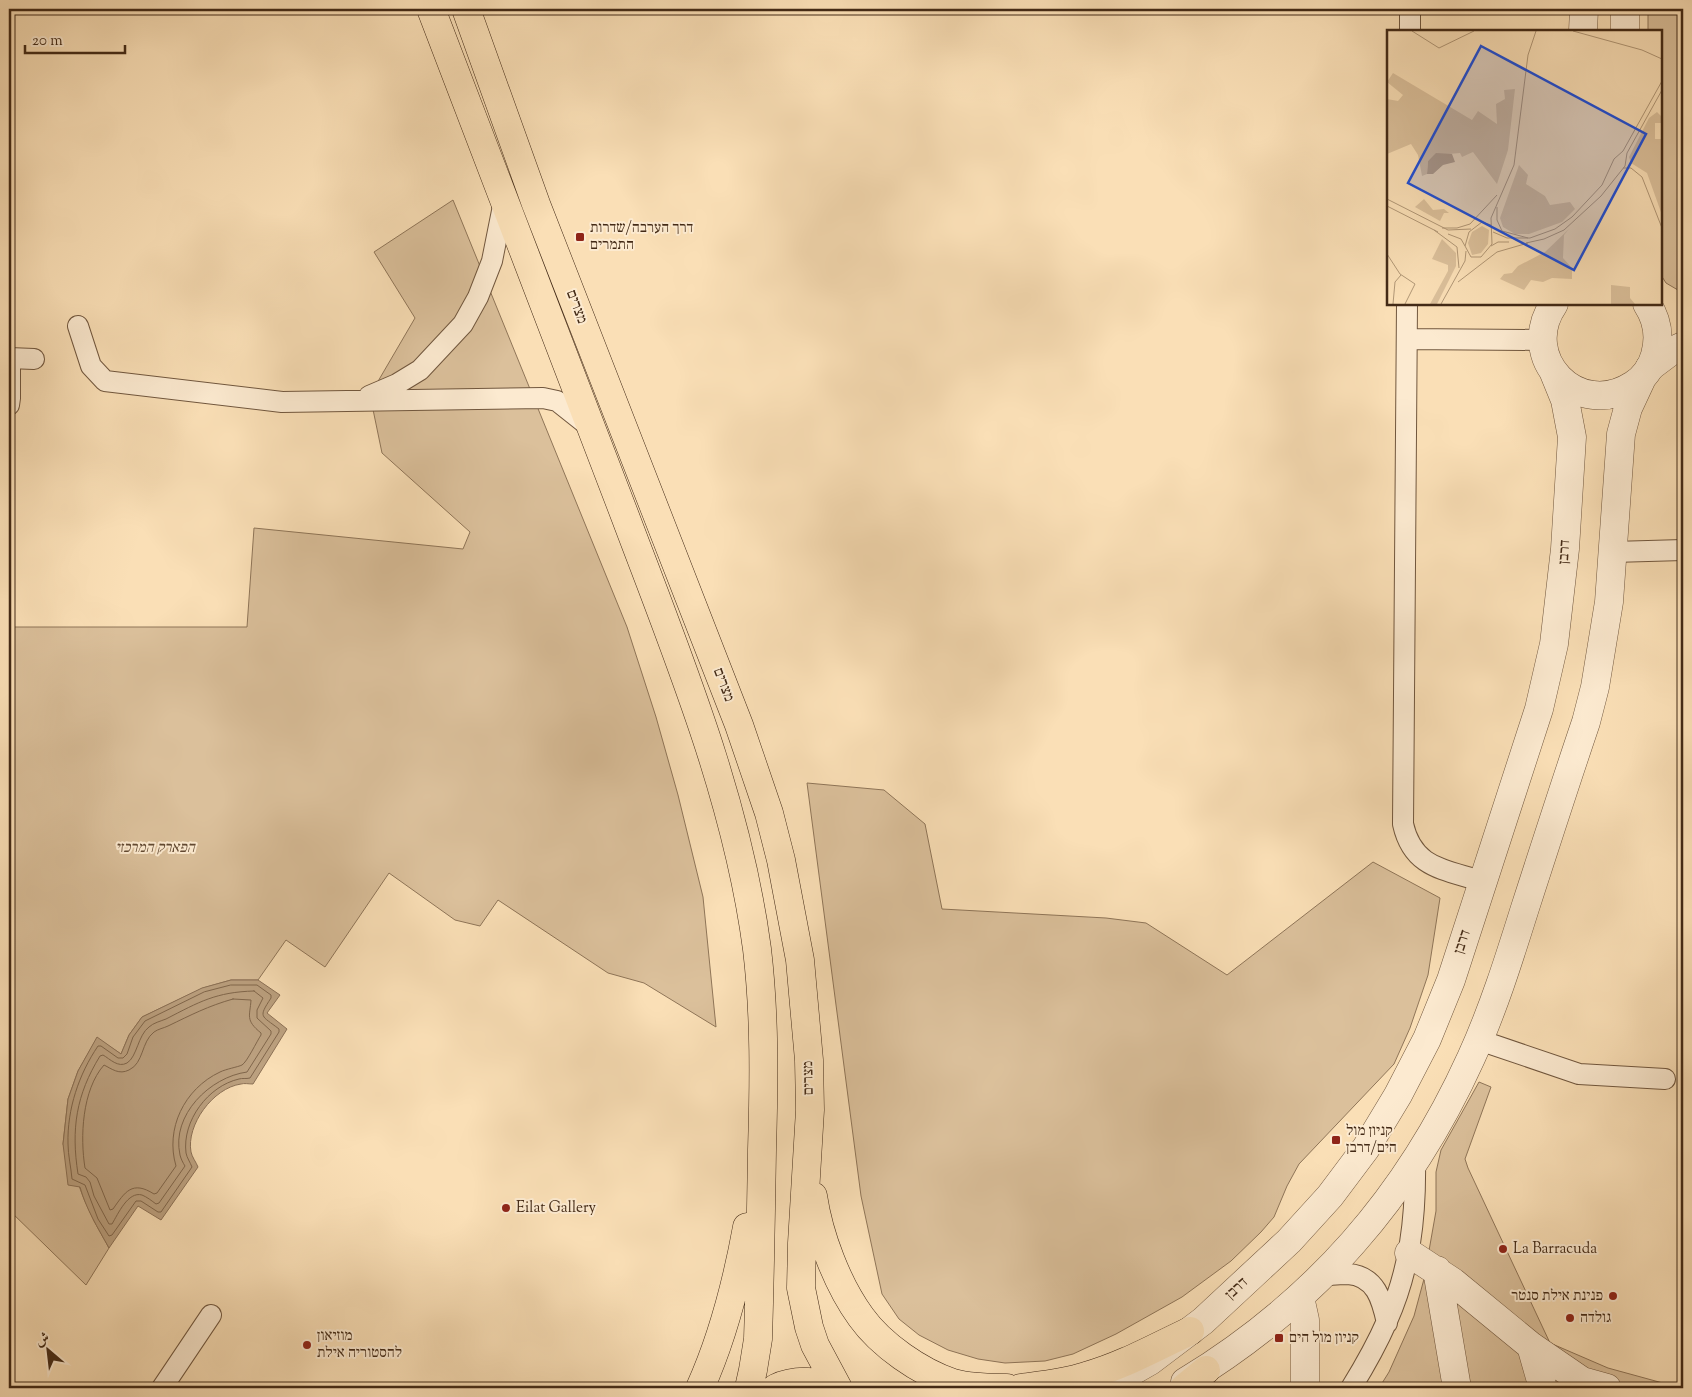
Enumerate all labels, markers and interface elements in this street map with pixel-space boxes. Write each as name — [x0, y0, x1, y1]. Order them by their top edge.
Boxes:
scale bar — [25, 22, 125, 54]
inset map — [1387, 30, 1662, 305]
text: 20 m — [32, 31, 63, 52]
place label: דרך הערבה/שדרות התמרים — [590, 218, 694, 256]
marker: דרך הערבה/שדרות התמרים — [574, 231, 586, 243]
street label: מצרים — [560, 287, 592, 327]
street label: דרבן — [1554, 539, 1576, 565]
street label: מצרים — [707, 665, 739, 705]
park label: הפארק המרכזי — [115, 838, 197, 859]
street label: דרבן — [1449, 927, 1477, 957]
street label: מצרים — [798, 1061, 820, 1095]
place label: קניון מול הים/דרבן — [1346, 1121, 1397, 1159]
marker: קניון מול הים/דרבן — [1330, 1134, 1342, 1146]
place label: Eilat Gallery — [516, 1198, 597, 1219]
marker: Eilat Gallery — [500, 1202, 512, 1214]
place label: La Barracuda — [1513, 1239, 1597, 1260]
marker: La Barracuda — [1497, 1243, 1509, 1255]
street label: דרבן — [1221, 1273, 1253, 1305]
place label: פנינת אילת סנטר — [1511, 1286, 1603, 1307]
marker: פנינת אילת סנטר — [1607, 1290, 1619, 1302]
place label: גולדה — [1580, 1308, 1611, 1329]
marker: גולדה — [1564, 1312, 1576, 1324]
north arrow — [22, 1324, 72, 1374]
place label: מוזיאון להסטוריה אילת — [317, 1326, 402, 1364]
text: ش — [32, 1328, 54, 1352]
place label: קניון מול הים — [1289, 1328, 1359, 1349]
marker: קניון מול הים — [1273, 1332, 1285, 1344]
marker: מוזיאון להסטוריה אילת — [301, 1339, 313, 1351]

